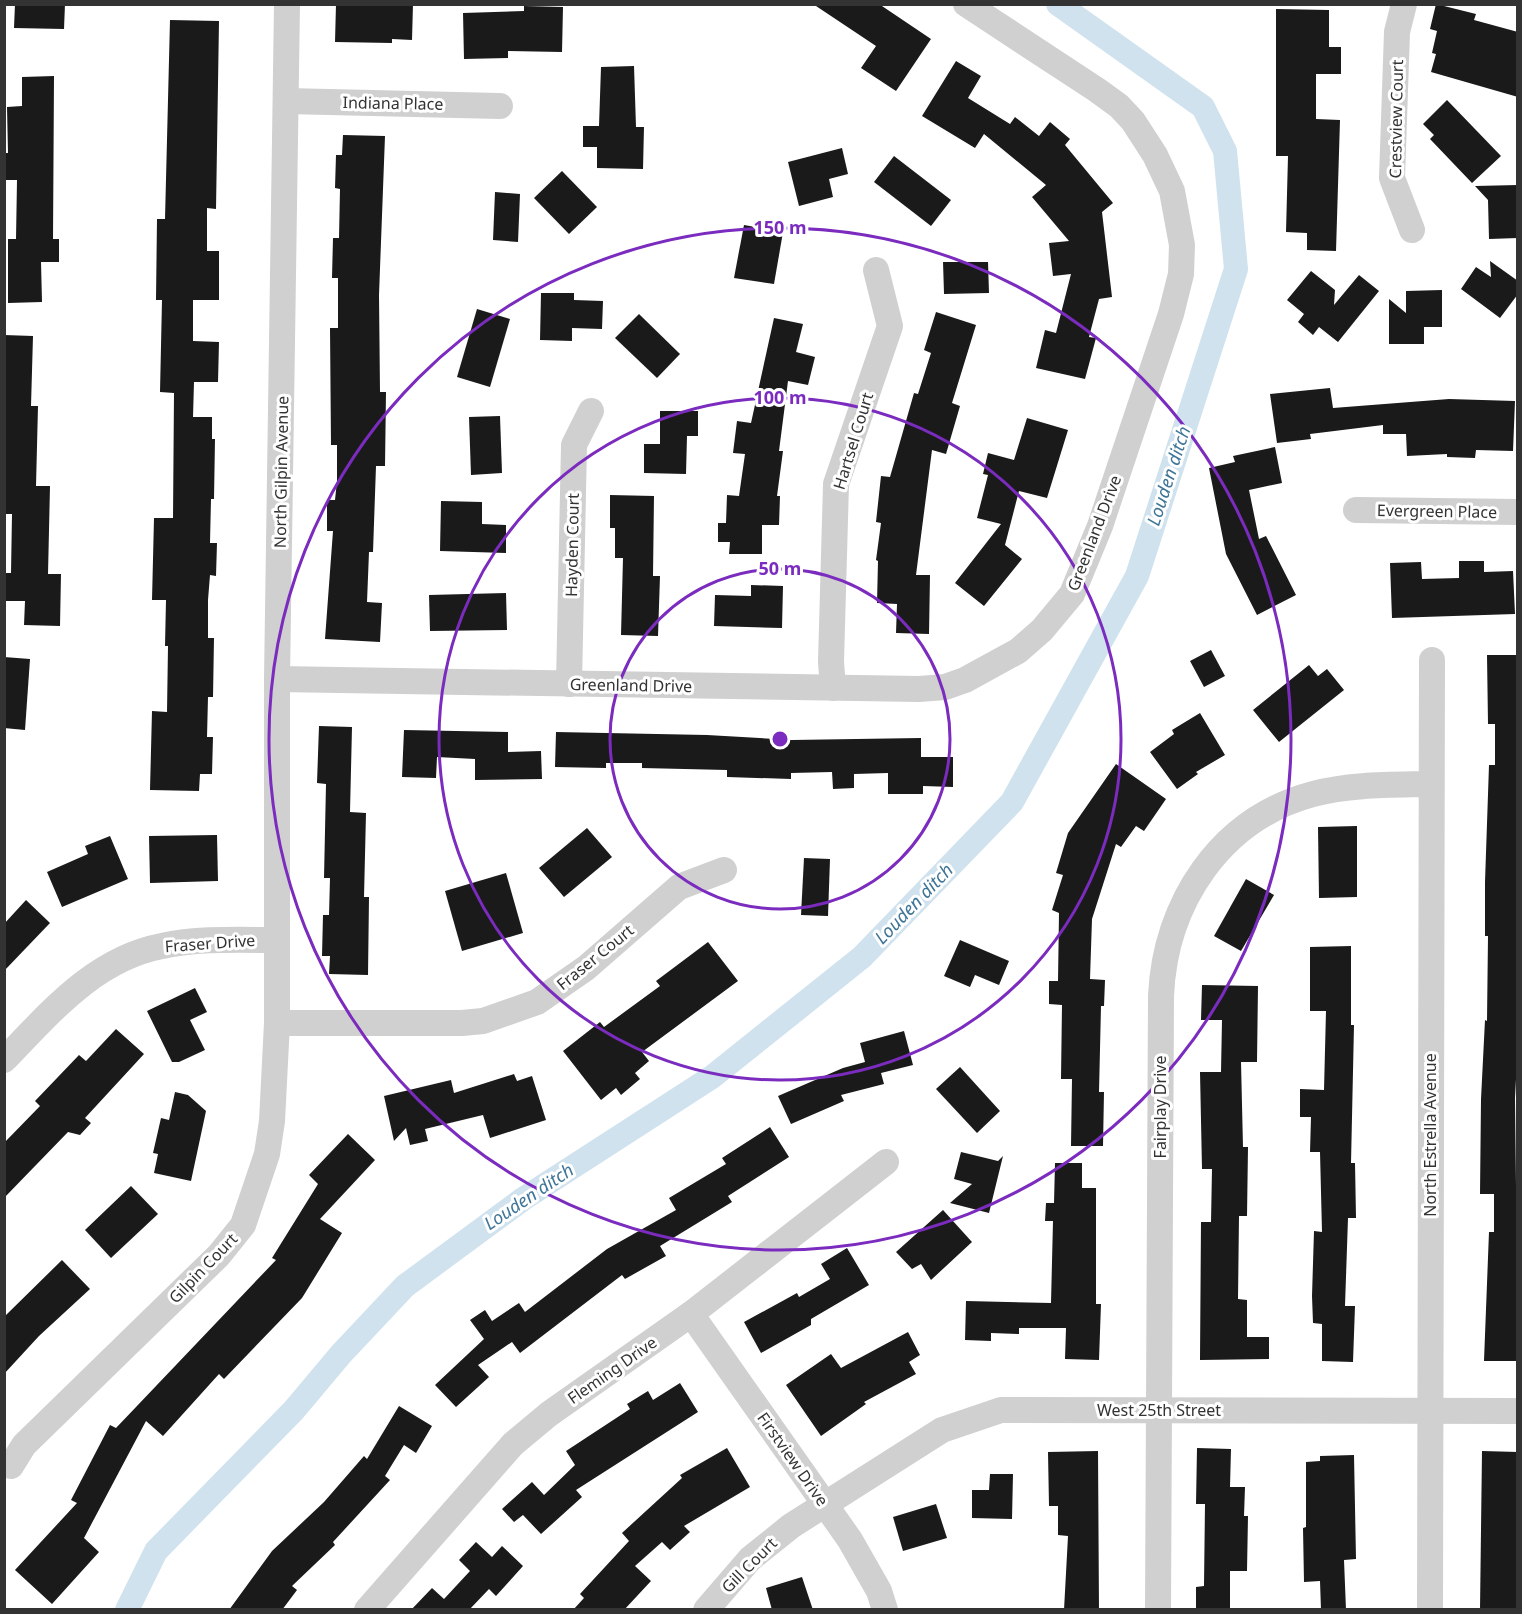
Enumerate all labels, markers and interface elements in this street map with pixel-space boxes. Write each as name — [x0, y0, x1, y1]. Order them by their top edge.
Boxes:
street label: Crestview Court — [1384, 59, 1408, 178]
street label: Indiana Place — [342, 91, 444, 115]
text: 150 m — [753, 215, 807, 239]
text: 100 m — [753, 385, 807, 409]
street label: Hartsel Court — [828, 390, 878, 492]
street label: North Gilpin Avenue — [269, 396, 293, 548]
water label: Louden ditch — [1141, 423, 1195, 529]
street label: Greenland Drive — [1062, 472, 1126, 594]
street label: Hayden Court — [560, 493, 584, 597]
street label: Evergreen Place — [1377, 499, 1497, 523]
text: 50 m — [759, 556, 801, 580]
street label: Greenland Drive — [570, 673, 692, 697]
centre of rings — [770, 729, 790, 749]
water label: Louden ditch — [869, 858, 958, 949]
street label: Fraser Court — [552, 919, 638, 995]
street label: Fraser Drive — [164, 929, 256, 957]
street label: North Estrella Avenue — [1419, 1053, 1441, 1217]
street label: Fairplay Drive — [1149, 1056, 1171, 1158]
water label: Louden ditch — [479, 1157, 578, 1235]
street label: Gilpin Court — [164, 1228, 242, 1308]
street label: Fleming Drive — [563, 1331, 661, 1409]
street label: West 25th Street — [1097, 1399, 1221, 1421]
street label: Firstview Drive — [753, 1408, 833, 1510]
street label: Gill Court — [716, 1532, 782, 1598]

